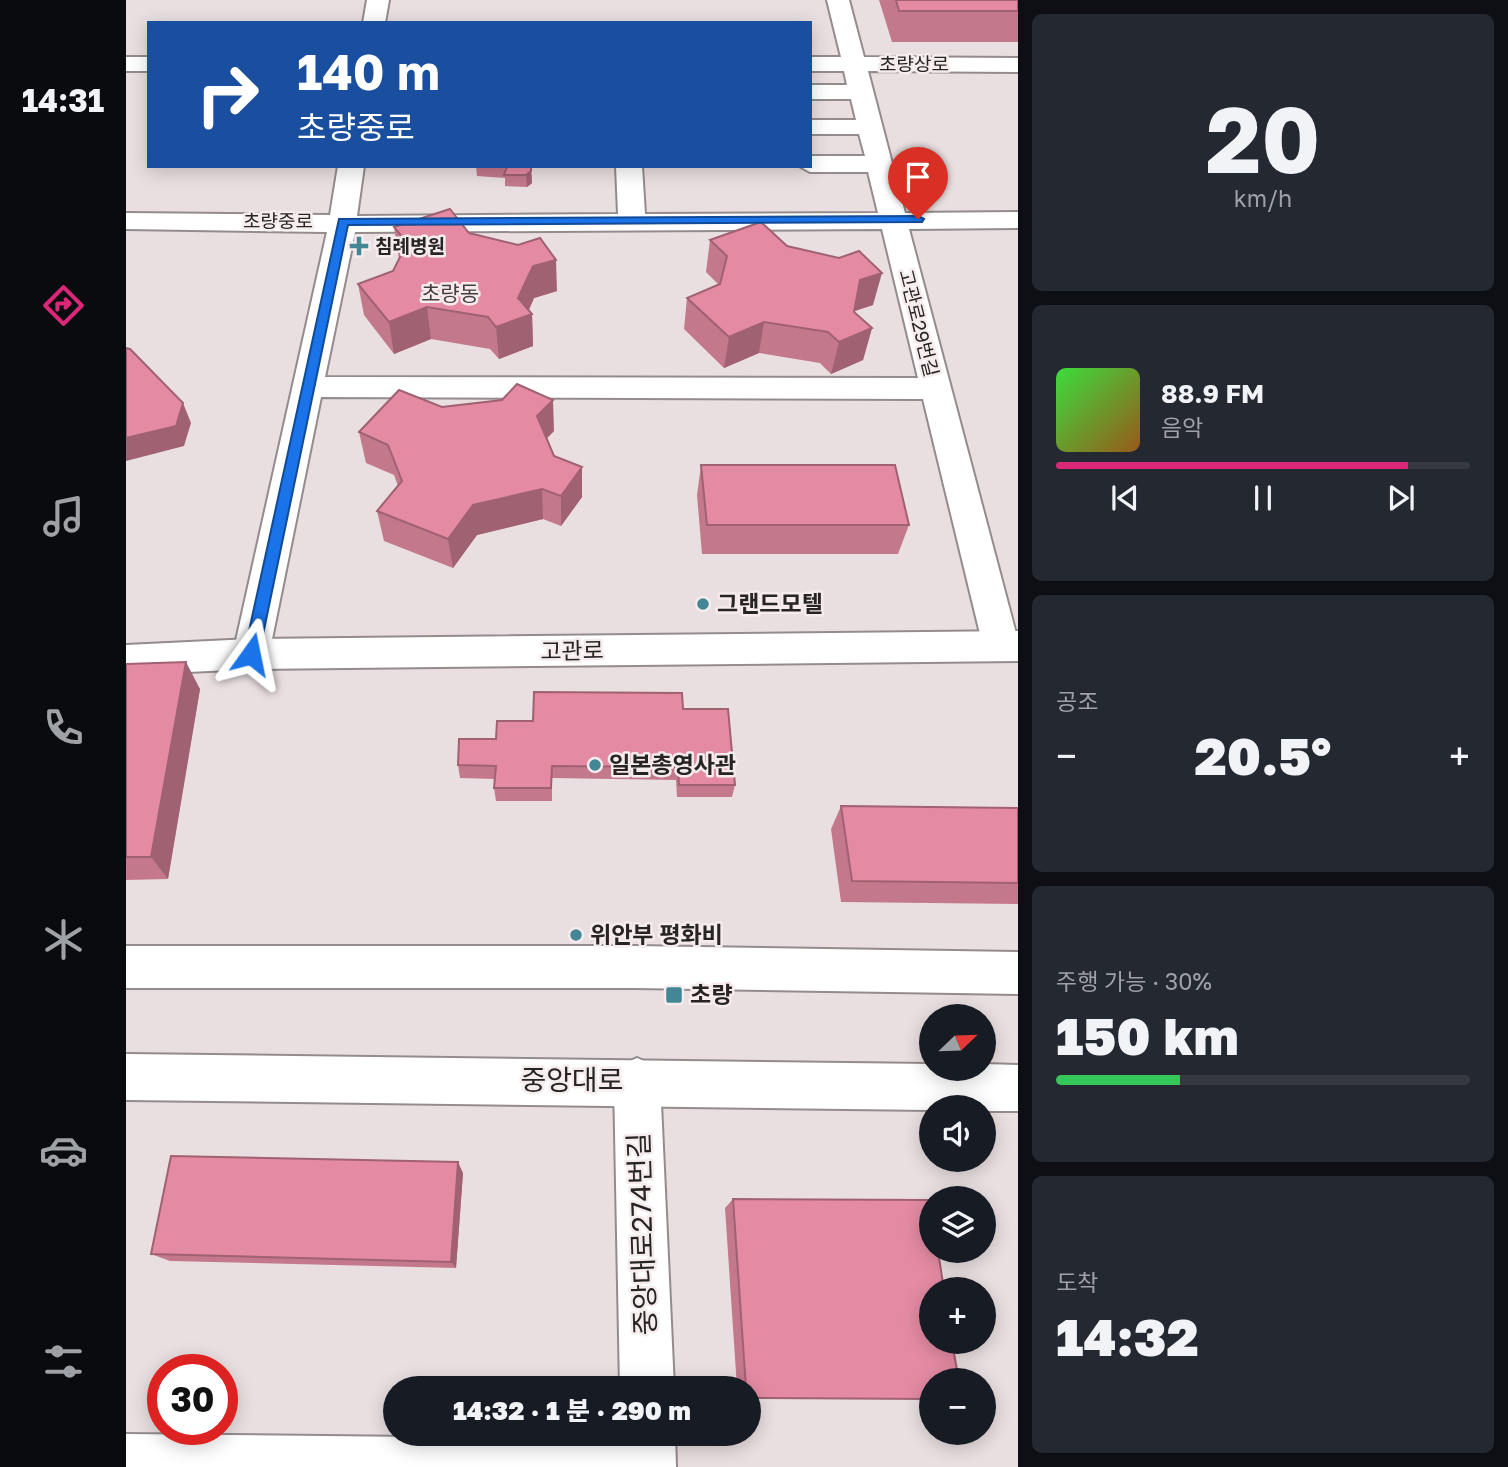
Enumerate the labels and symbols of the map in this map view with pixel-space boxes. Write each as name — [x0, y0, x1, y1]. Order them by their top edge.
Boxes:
street label: 초량상로 — [879, 52, 949, 75]
pin — [888, 147, 948, 219]
street label: 초량중로 — [243, 209, 313, 232]
place label: 침례병원 — [375, 234, 445, 257]
marker: 침례병원 — [349, 236, 369, 256]
street label: 고관로29번길 — [895, 267, 944, 379]
district label: 초량동 — [421, 280, 479, 306]
place label: 그랜드모텔 — [717, 589, 823, 617]
marker: 그랜드모텔 — [695, 596, 711, 612]
position arrow — [214, 617, 288, 691]
street label: 고관로 — [540, 635, 604, 665]
place label: 일본총영사관 — [609, 750, 736, 778]
marker: 일본총영사관 — [587, 757, 603, 773]
place label: 위안부 평화비 — [590, 920, 723, 948]
marker: 위안부 평화비 — [568, 927, 584, 943]
place label: 초량 — [690, 980, 732, 1008]
marker: 초량 — [664, 985, 684, 1005]
north arrow — [919, 1004, 996, 1082]
street label: 중앙대로 — [520, 1063, 624, 1096]
street label: 중앙대로274번길 — [621, 1132, 662, 1336]
speed limit sign: 30 — [147, 1354, 238, 1445]

